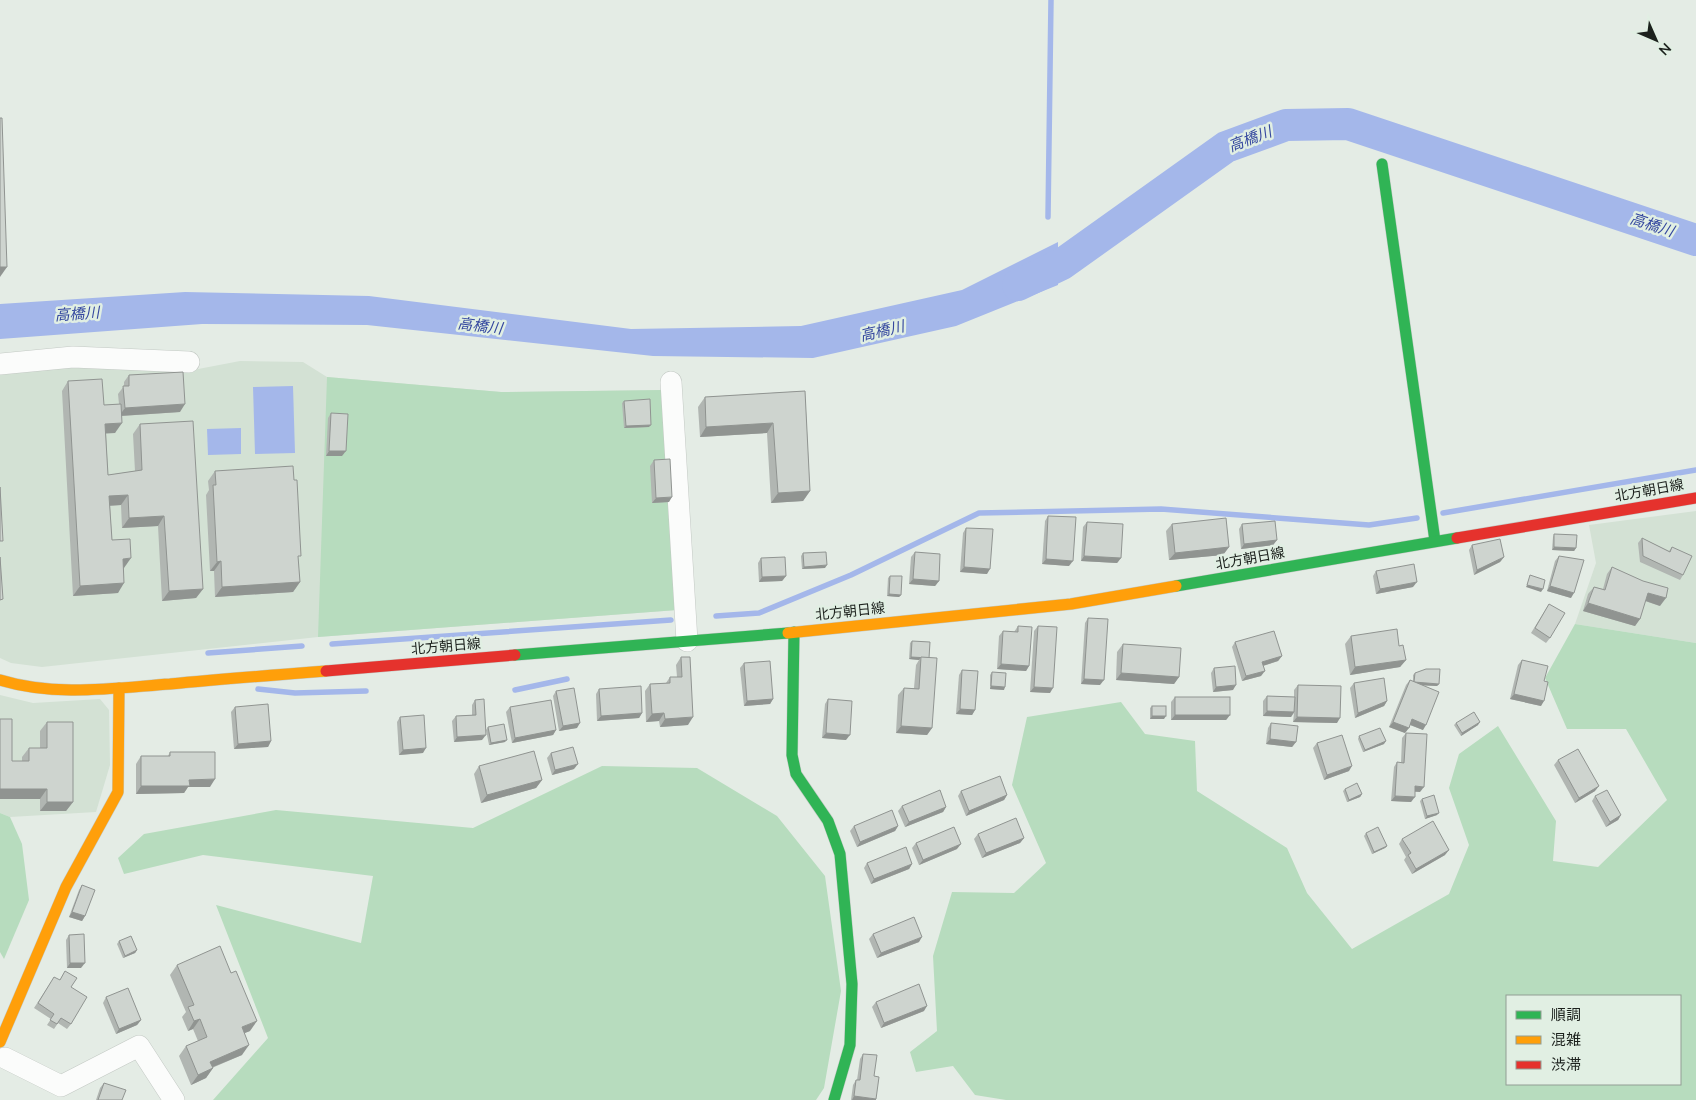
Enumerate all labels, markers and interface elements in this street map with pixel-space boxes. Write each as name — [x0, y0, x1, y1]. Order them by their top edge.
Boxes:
north arrow — [1631, 15, 1681, 65]
text: N — [1654, 38, 1675, 59]
water label: 高橋川 — [1225, 121, 1276, 156]
water label: 高橋川 — [1628, 209, 1678, 242]
water label: 高橋川 — [54, 302, 102, 326]
water label: 高橋川 — [456, 313, 506, 339]
water label: 高橋川 — [858, 316, 908, 346]
street label: 北方朝日線 — [1613, 475, 1685, 506]
street label: 北方朝日線 — [1214, 543, 1286, 574]
street label: 北方朝日線 — [814, 598, 886, 625]
street label: 北方朝日線 — [410, 634, 482, 659]
legend — [1506, 995, 1681, 1085]
text: 順調 — [1551, 1005, 1581, 1025]
text: 混雑 — [1551, 1030, 1581, 1050]
text: 渋滞 — [1551, 1055, 1581, 1075]

